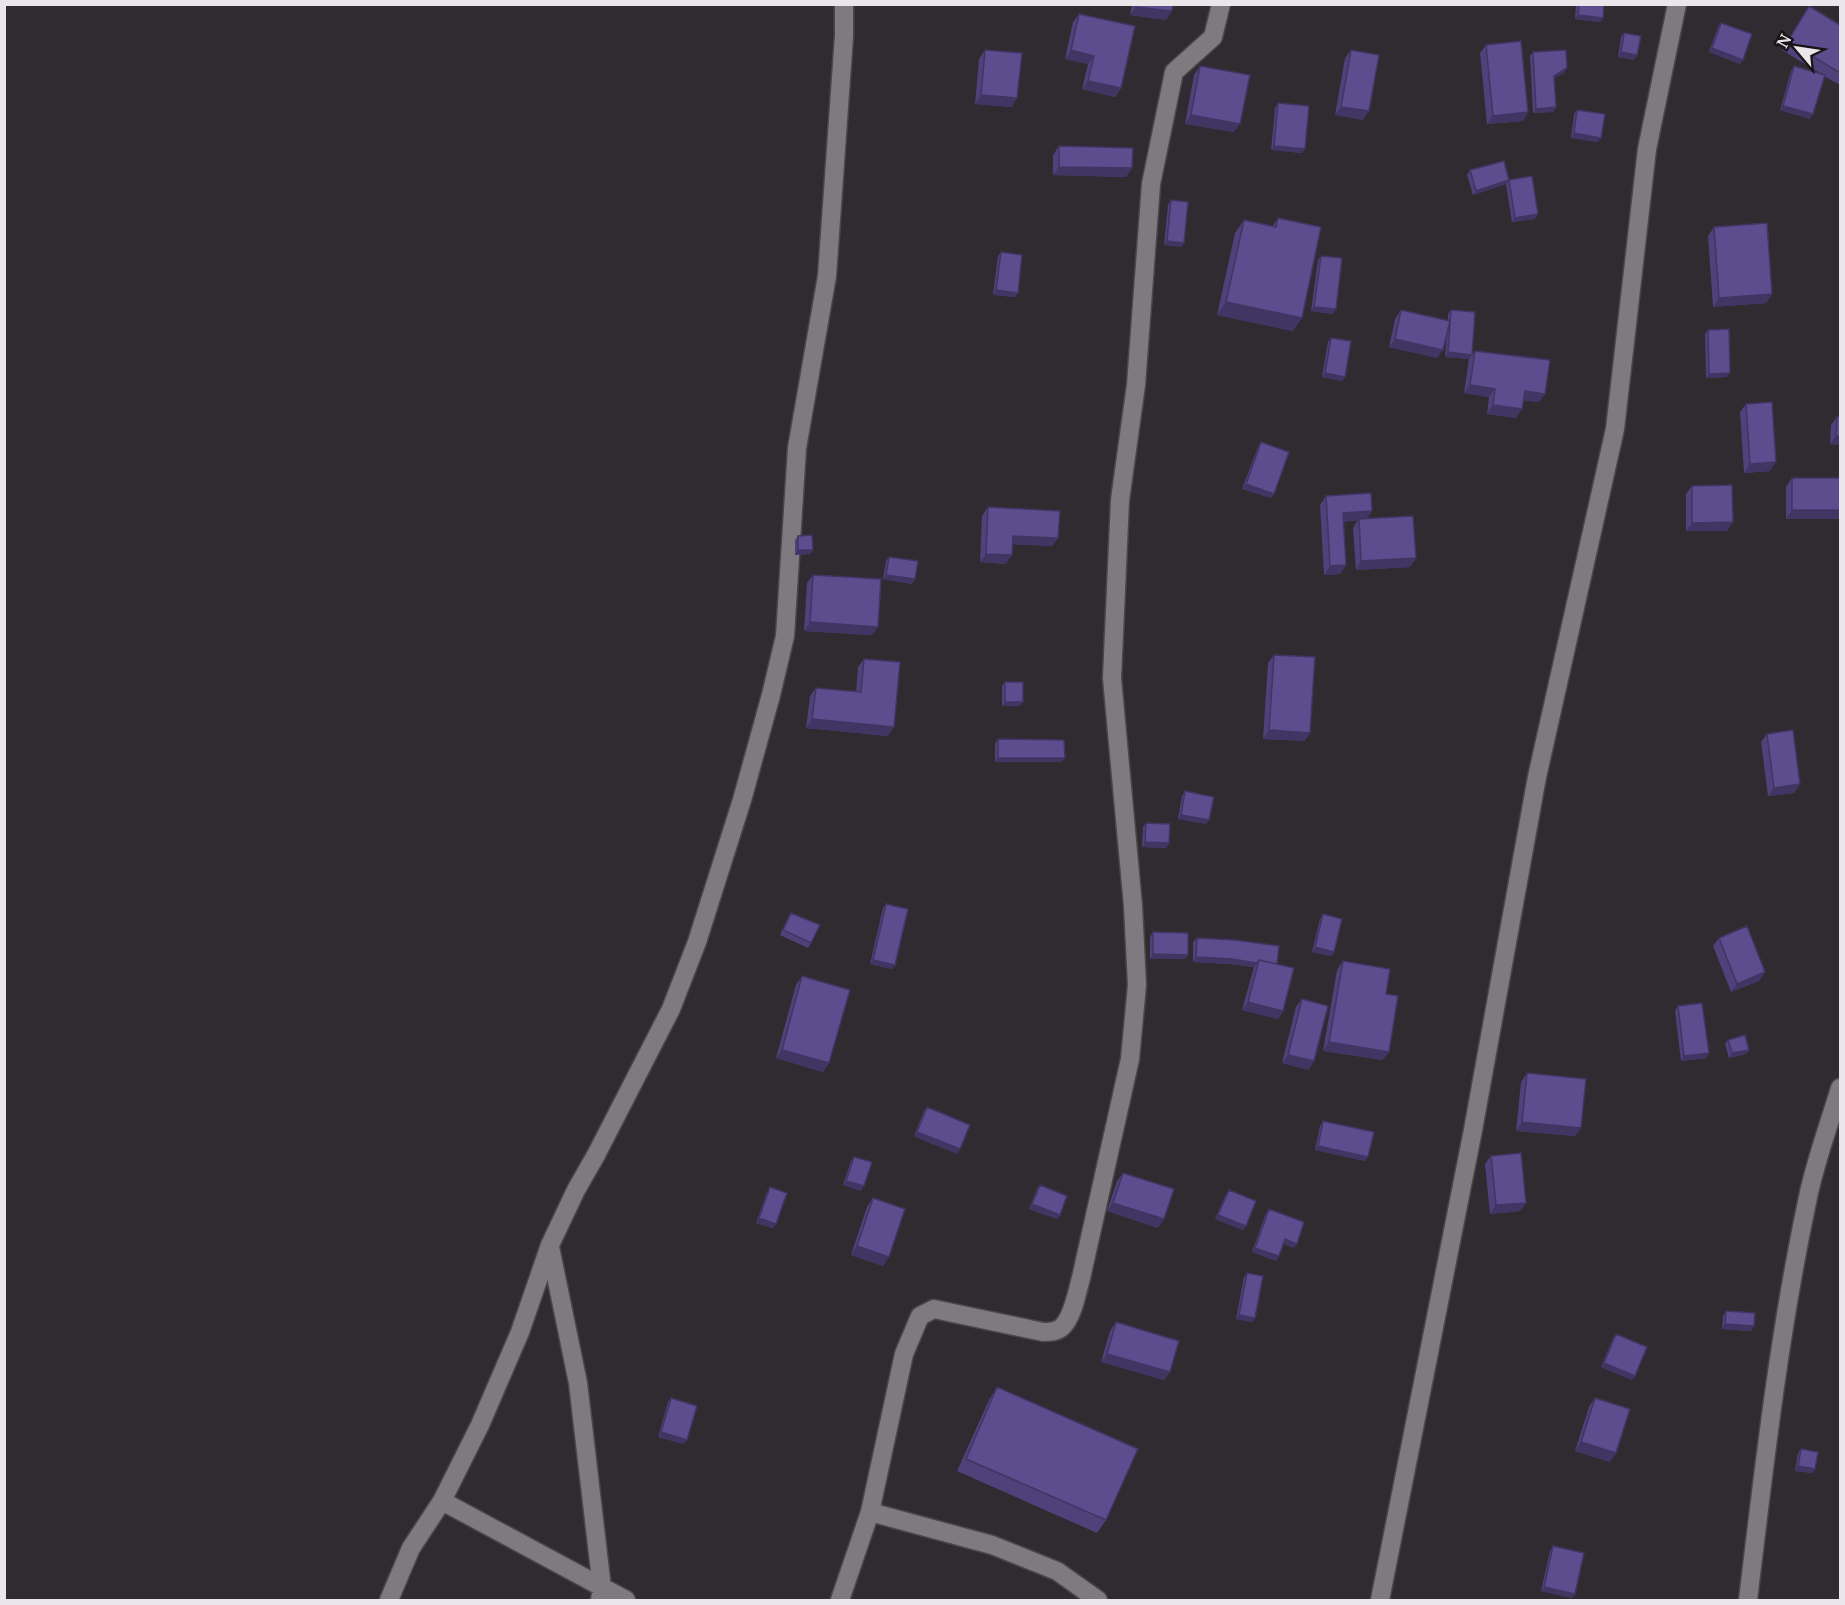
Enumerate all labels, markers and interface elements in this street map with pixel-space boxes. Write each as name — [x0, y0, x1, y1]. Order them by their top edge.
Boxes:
north arrow — [1767, 18, 1827, 78]
text: N — [1771, 30, 1797, 52]

